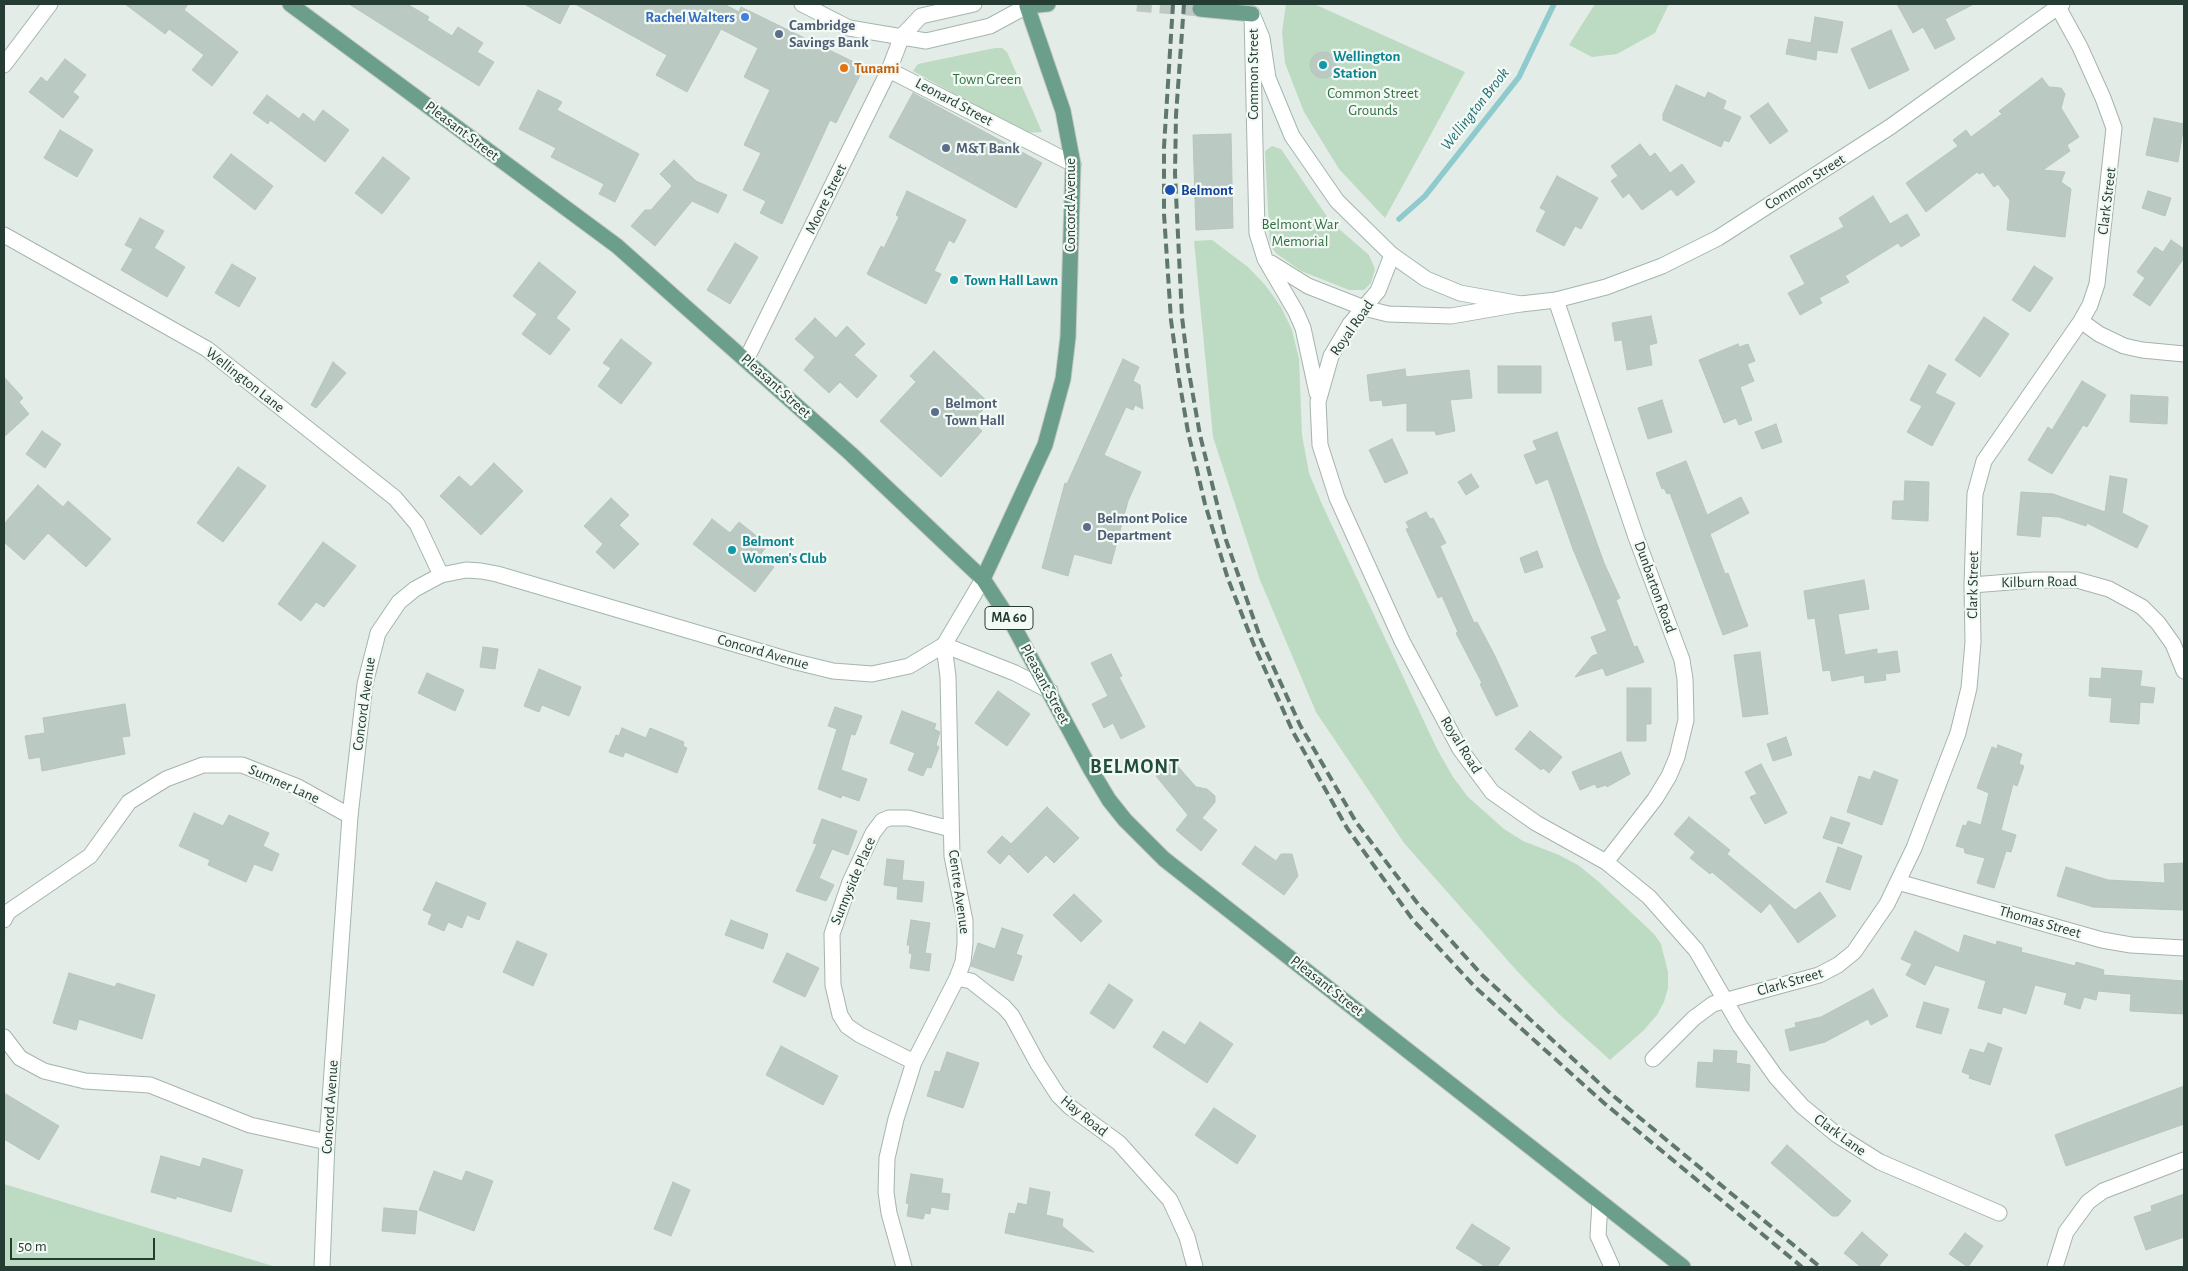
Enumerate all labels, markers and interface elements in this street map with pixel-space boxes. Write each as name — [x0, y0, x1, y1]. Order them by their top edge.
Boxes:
place label: Rachel Walters — [645, 8, 735, 26]
marker: Rachel Walters — [739, 11, 751, 23]
place label: Cambridge Savings Bank — [789, 16, 869, 51]
marker: Cambridge Savings Bank — [773, 28, 785, 40]
street label: Common Street — [1244, 28, 1262, 120]
place label: Wellington Station — [1333, 47, 1400, 82]
place label: Tunami — [854, 59, 899, 77]
marker: Wellington Station — [1317, 59, 1329, 71]
marker: Tunami — [838, 62, 850, 74]
water label: Wellington Brook — [1437, 64, 1513, 154]
park label: Town Green — [953, 70, 1021, 88]
street label: Leonard Street — [912, 74, 996, 130]
park label: Common Street Grounds — [1327, 84, 1419, 119]
street label: Pleasant Street — [421, 97, 503, 165]
place label: M&T Bank — [956, 139, 1020, 157]
marker: M&T Bank — [940, 142, 952, 154]
street label: Common Street — [1762, 150, 1848, 214]
street label: Concord Avenue — [1061, 158, 1079, 252]
street label: Moore Street — [801, 161, 851, 237]
street label: Clark Street — [2094, 166, 2120, 236]
place label: Belmont — [1181, 181, 1233, 199]
marker: Belmont — [1163, 183, 1177, 197]
park label: Belmont War Memorial — [1262, 215, 1338, 250]
place label: Town Hall Lawn — [964, 271, 1058, 289]
marker: Town Hall Lawn — [948, 274, 960, 286]
street label: Royal Road — [1326, 297, 1378, 359]
street label: Wellington Lane — [202, 344, 288, 416]
street label: Pleasant Street — [737, 350, 815, 422]
place label: Belmont Town Hall — [945, 394, 1005, 429]
marker: Belmont Town Hall — [929, 406, 941, 418]
place label: Belmont Police Department — [1097, 509, 1187, 544]
marker: Belmont Police Department — [1081, 521, 1093, 533]
place label: Belmont Women's Club — [742, 532, 827, 567]
street label: Dunbarton Road — [1630, 539, 1680, 635]
marker: Belmont Women's Club — [726, 544, 738, 556]
street label: Clark Street — [1963, 551, 1983, 619]
street label: Kilburn Road — [2001, 572, 2077, 592]
road number: MA 60 — [985, 606, 1033, 630]
street label: Concord Avenue — [715, 630, 811, 674]
street label: Pleasant Street — [1016, 641, 1074, 727]
street label: Concord Avenue — [349, 656, 379, 752]
street label: Royal Road — [1436, 713, 1486, 777]
district label: BELMONT — [1089, 755, 1181, 779]
street label: Sumner Lane — [246, 760, 322, 808]
street label: Sunnyside Place — [826, 834, 880, 928]
street label: Centre Avenue — [944, 849, 974, 935]
street label: Thomas Street — [1997, 902, 2083, 942]
street label: Pleasant Street — [1287, 952, 1367, 1020]
street label: Clark Street — [1755, 964, 1825, 1000]
street label: Concord Avenue — [318, 1059, 342, 1155]
street label: Hay Road — [1057, 1092, 1111, 1140]
street label: Clark Lane — [1810, 1110, 1870, 1160]
scale bar — [12, 1228, 158, 1260]
text: 50 m — [18, 1239, 47, 1254]

